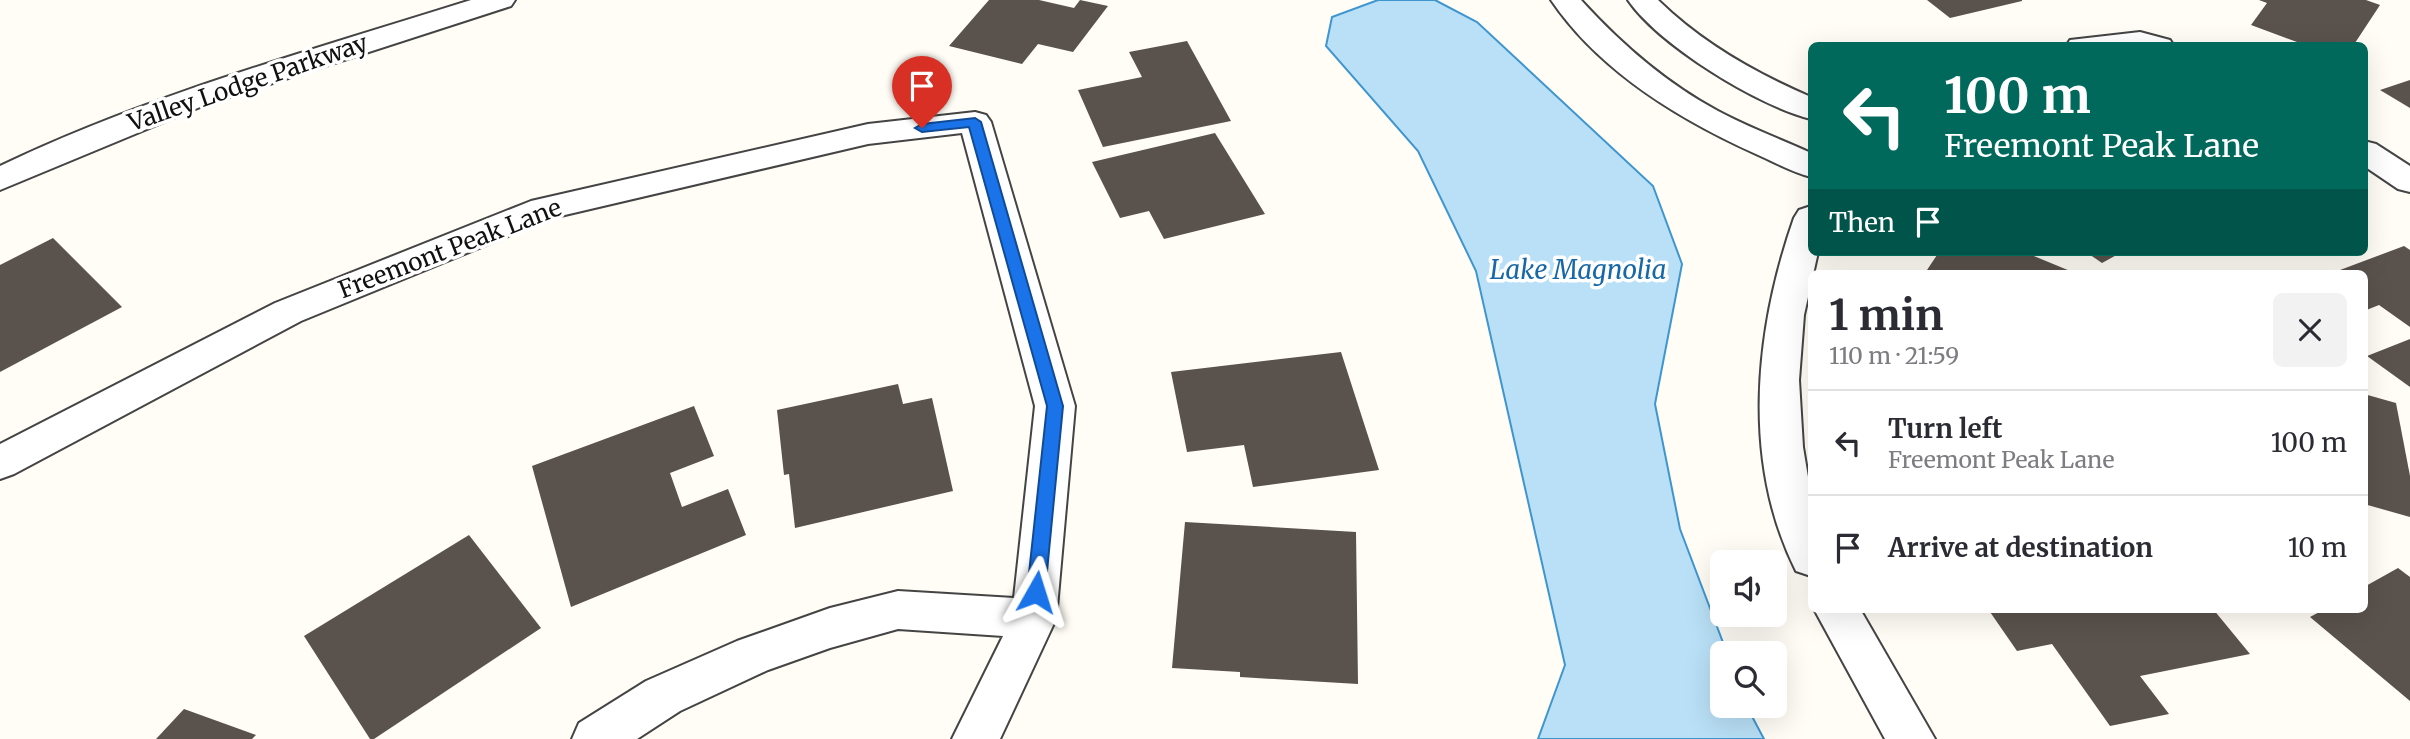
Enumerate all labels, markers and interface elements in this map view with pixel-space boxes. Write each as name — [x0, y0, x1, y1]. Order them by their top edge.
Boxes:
street label: Valley Lodge Parkway — [123, 27, 372, 138]
pin — [892, 56, 952, 128]
text: 100 m — [1944, 65, 2091, 126]
icon: arrive — [903, 67, 941, 105]
icon: left — [1829, 70, 1920, 161]
text: Freemont Peak Lane — [1944, 126, 2259, 166]
street label: Freemont Peak Lane — [334, 192, 566, 305]
icon: arrive — [1909, 203, 1947, 241]
text: Then — [1829, 206, 1895, 239]
water label: Lake Magnolia — [1490, 253, 1666, 286]
text: 1 min — [1829, 289, 1943, 341]
button: close — [2273, 293, 2347, 367]
text: 110 m · 21:59 — [1829, 341, 1959, 370]
text: Turn left — [1888, 412, 2002, 445]
icon: left — [1829, 424, 1867, 462]
text: 100 m — [2271, 426, 2347, 459]
text: Freemont Peak Lane — [1888, 445, 2114, 474]
icon: arrive — [1829, 529, 1867, 567]
text: Arrive at destination — [1888, 531, 2153, 564]
text: 10 m — [2288, 531, 2347, 564]
map controls — [1710, 550, 1787, 718]
button: sound — [1710, 550, 1787, 627]
position arrow — [999, 555, 1073, 629]
button: search — [1710, 641, 1787, 718]

